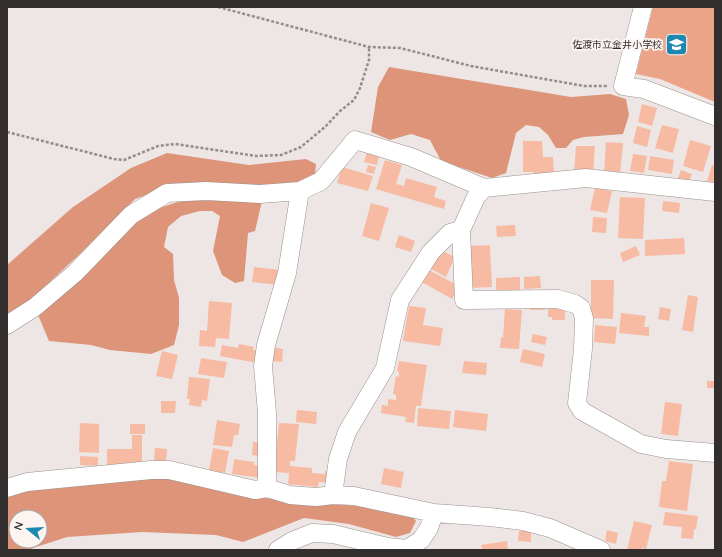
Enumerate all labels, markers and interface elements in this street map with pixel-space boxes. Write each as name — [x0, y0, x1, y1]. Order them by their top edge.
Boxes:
school or university icon: 佐渡市立金井小学校 — [664, 31, 690, 57]
place label: 佐渡市立金井小学校 — [572, 38, 662, 51]
north arrow — [8, 509, 48, 549]
text: N — [11, 520, 26, 532]

